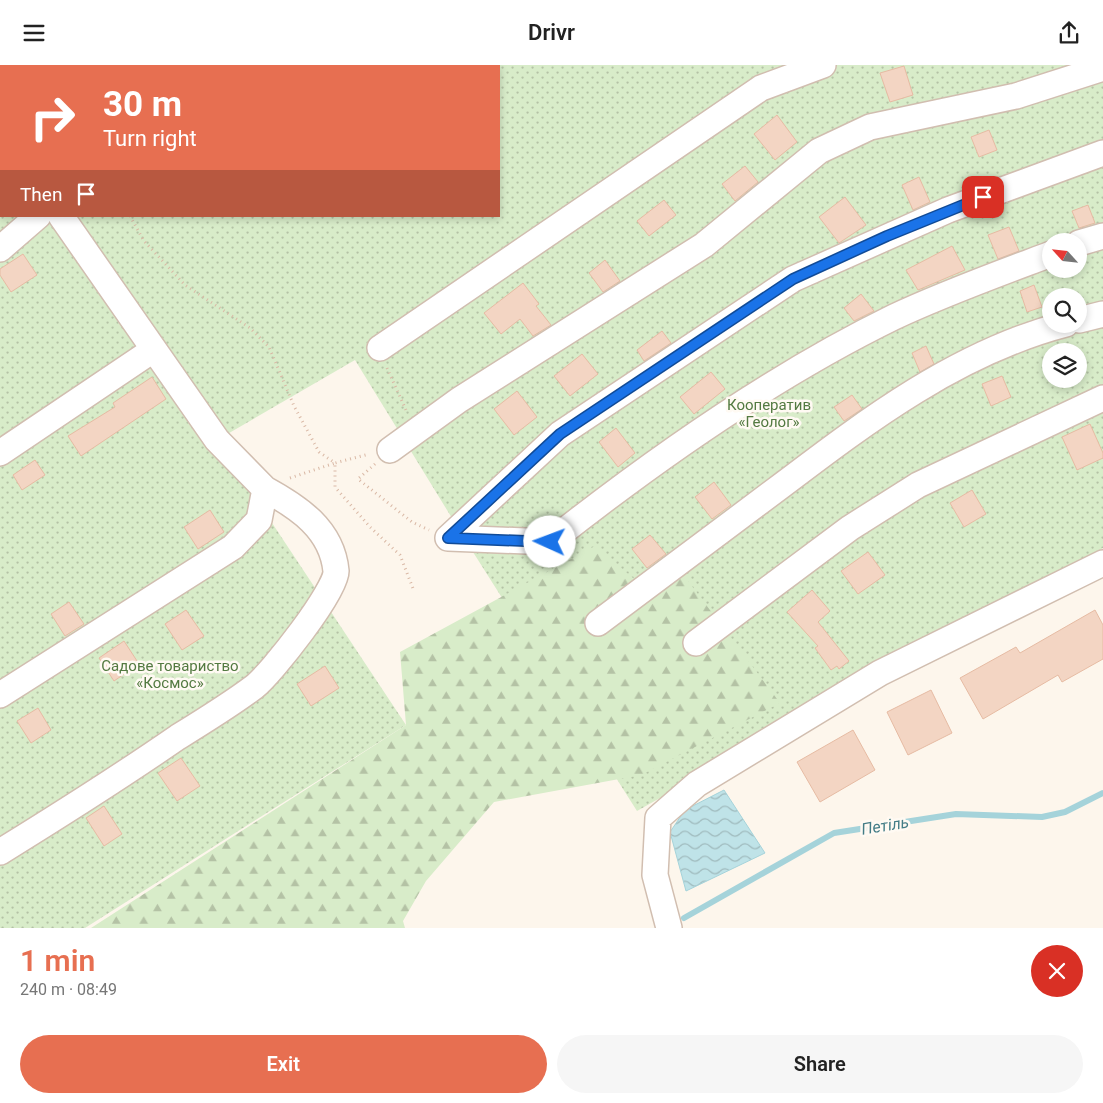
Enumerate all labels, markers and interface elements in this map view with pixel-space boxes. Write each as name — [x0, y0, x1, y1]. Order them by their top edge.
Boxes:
icon: menu — [20, 19, 48, 47]
icon: share — [1055, 19, 1083, 47]
text: Drivr — [528, 20, 575, 45]
text: 30 m — [103, 84, 182, 125]
icon: right — [20, 85, 85, 150]
text: Turn right — [103, 126, 197, 151]
pin — [962, 176, 1004, 218]
icon: arrive — [72, 180, 100, 208]
text: Then — [20, 183, 62, 206]
icon: arrive — [969, 183, 997, 211]
north arrow — [1042, 233, 1088, 277]
map controls — [1042, 233, 1087, 388]
button: search — [1042, 288, 1087, 333]
button: layers — [1042, 343, 1087, 388]
park label: Кооператив «Геолог» — [727, 396, 811, 431]
position arrow — [523, 515, 575, 567]
park label: Садове товариство «Космос» — [101, 657, 239, 692]
water label: Петіль — [860, 812, 910, 839]
text: 1 min — [20, 943, 95, 978]
button: close — [1031, 945, 1083, 997]
text: 240 m · 08:49 — [20, 980, 117, 999]
button: Exit — [20, 1035, 547, 1093]
button: Share — [557, 1035, 1083, 1093]

